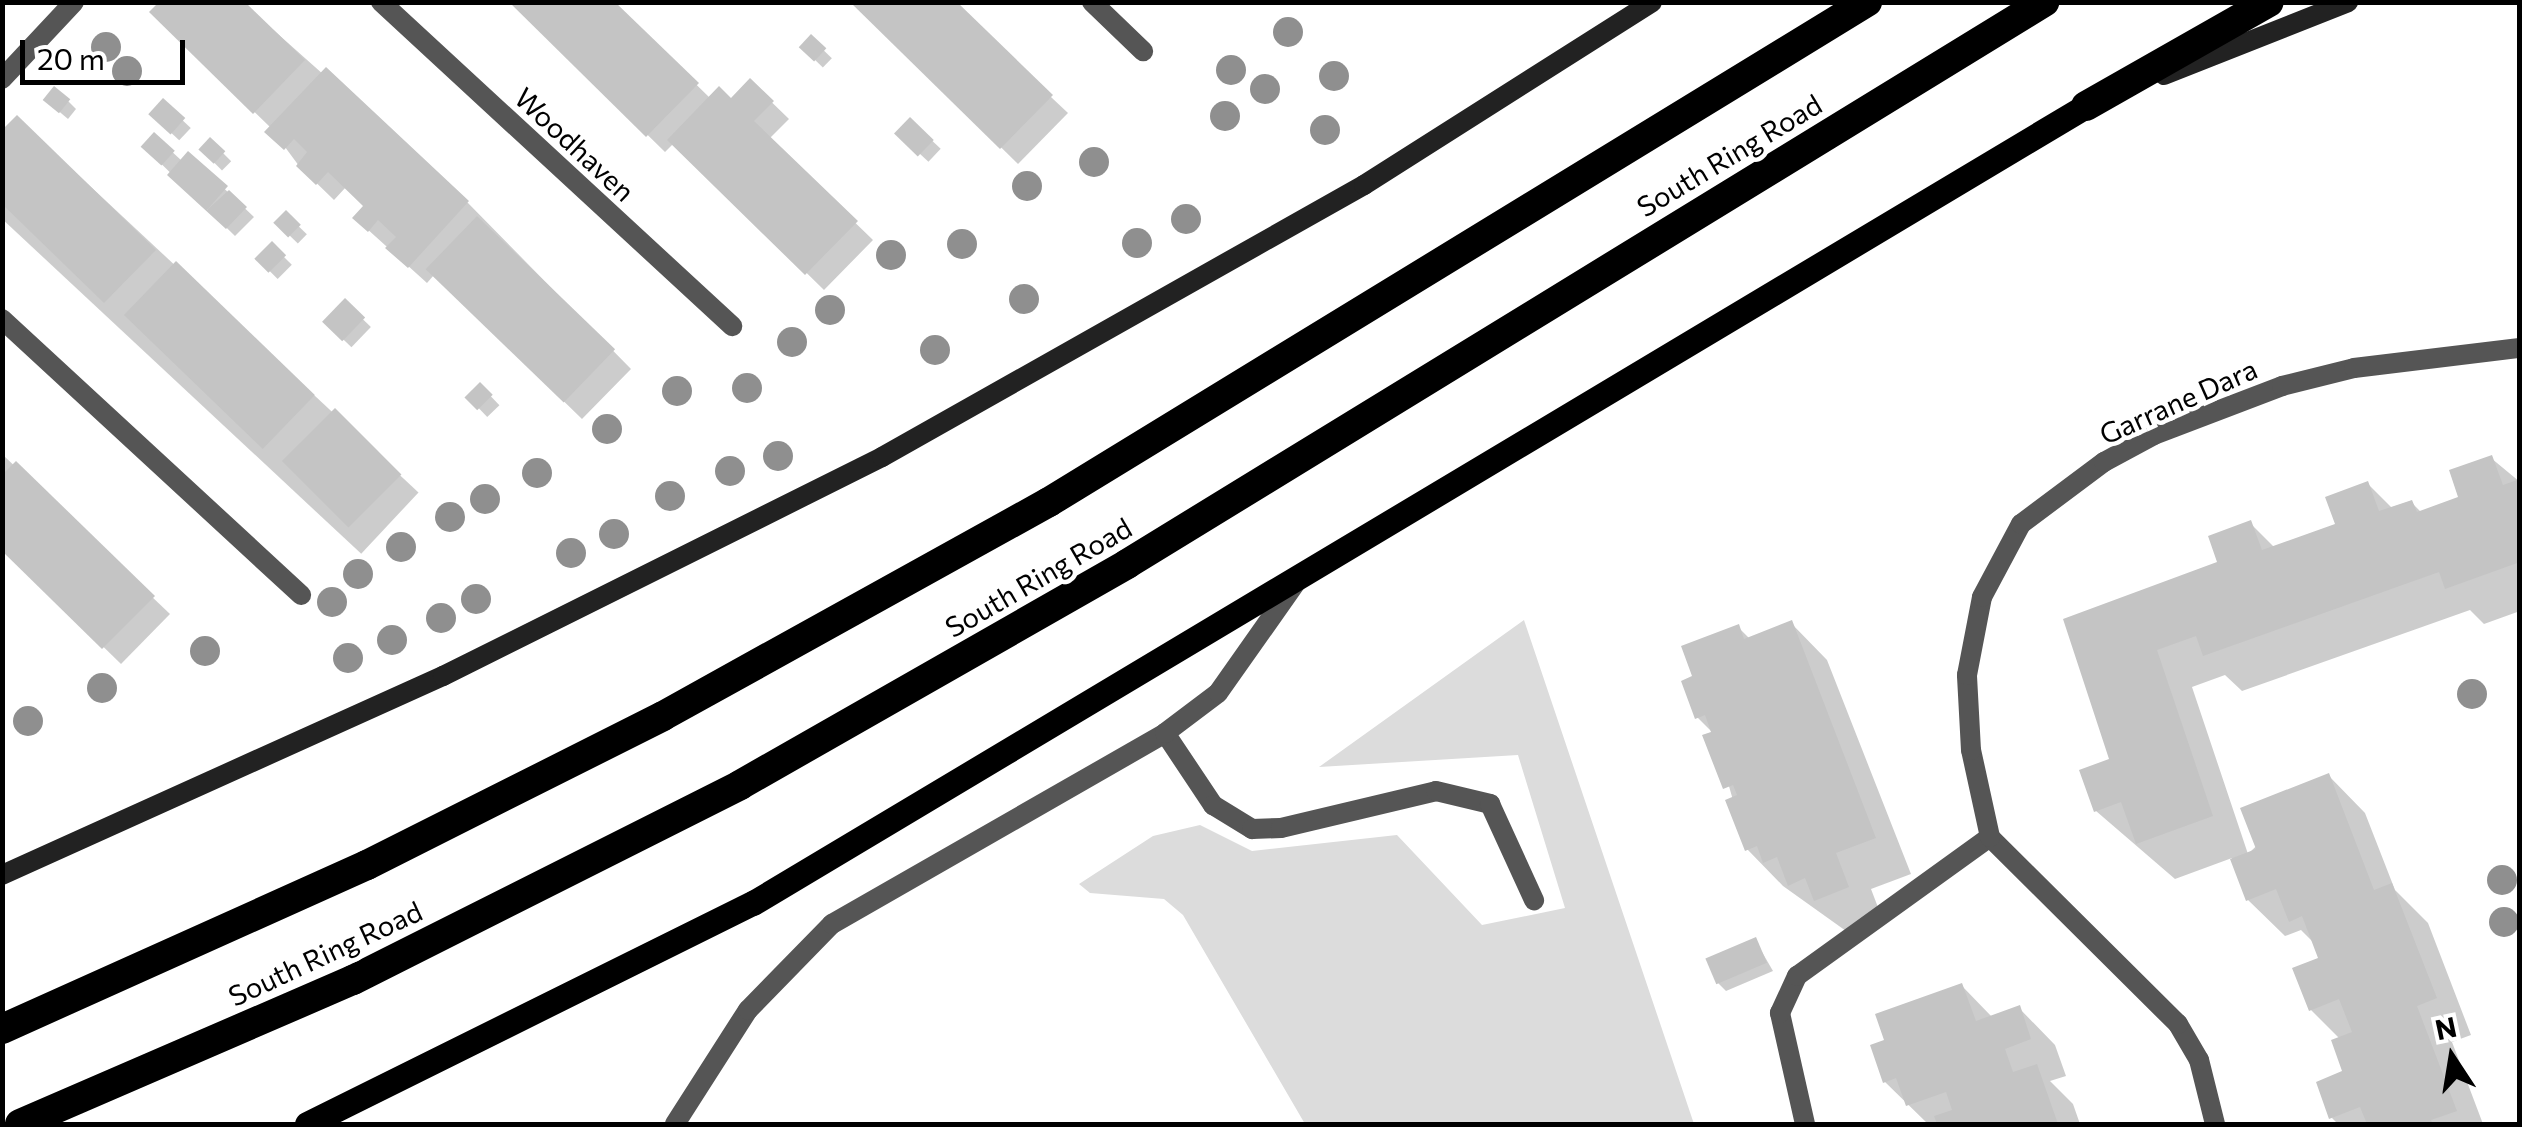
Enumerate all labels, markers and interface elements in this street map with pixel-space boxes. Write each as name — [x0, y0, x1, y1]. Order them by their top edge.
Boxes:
scale bar — [25, 20, 190, 82]
text: 20 m — [37, 39, 105, 76]
street label: Woodhaven — [508, 80, 642, 208]
street label: South Ring Road — [1631, 87, 1827, 223]
street label: Garrane Dara — [2094, 351, 2262, 451]
street label: South Ring Road — [939, 510, 1137, 644]
street label: South Ring Road — [223, 893, 427, 1013]
north arrow — [2402, 1007, 2502, 1107]
text: N — [2432, 1009, 2460, 1046]

